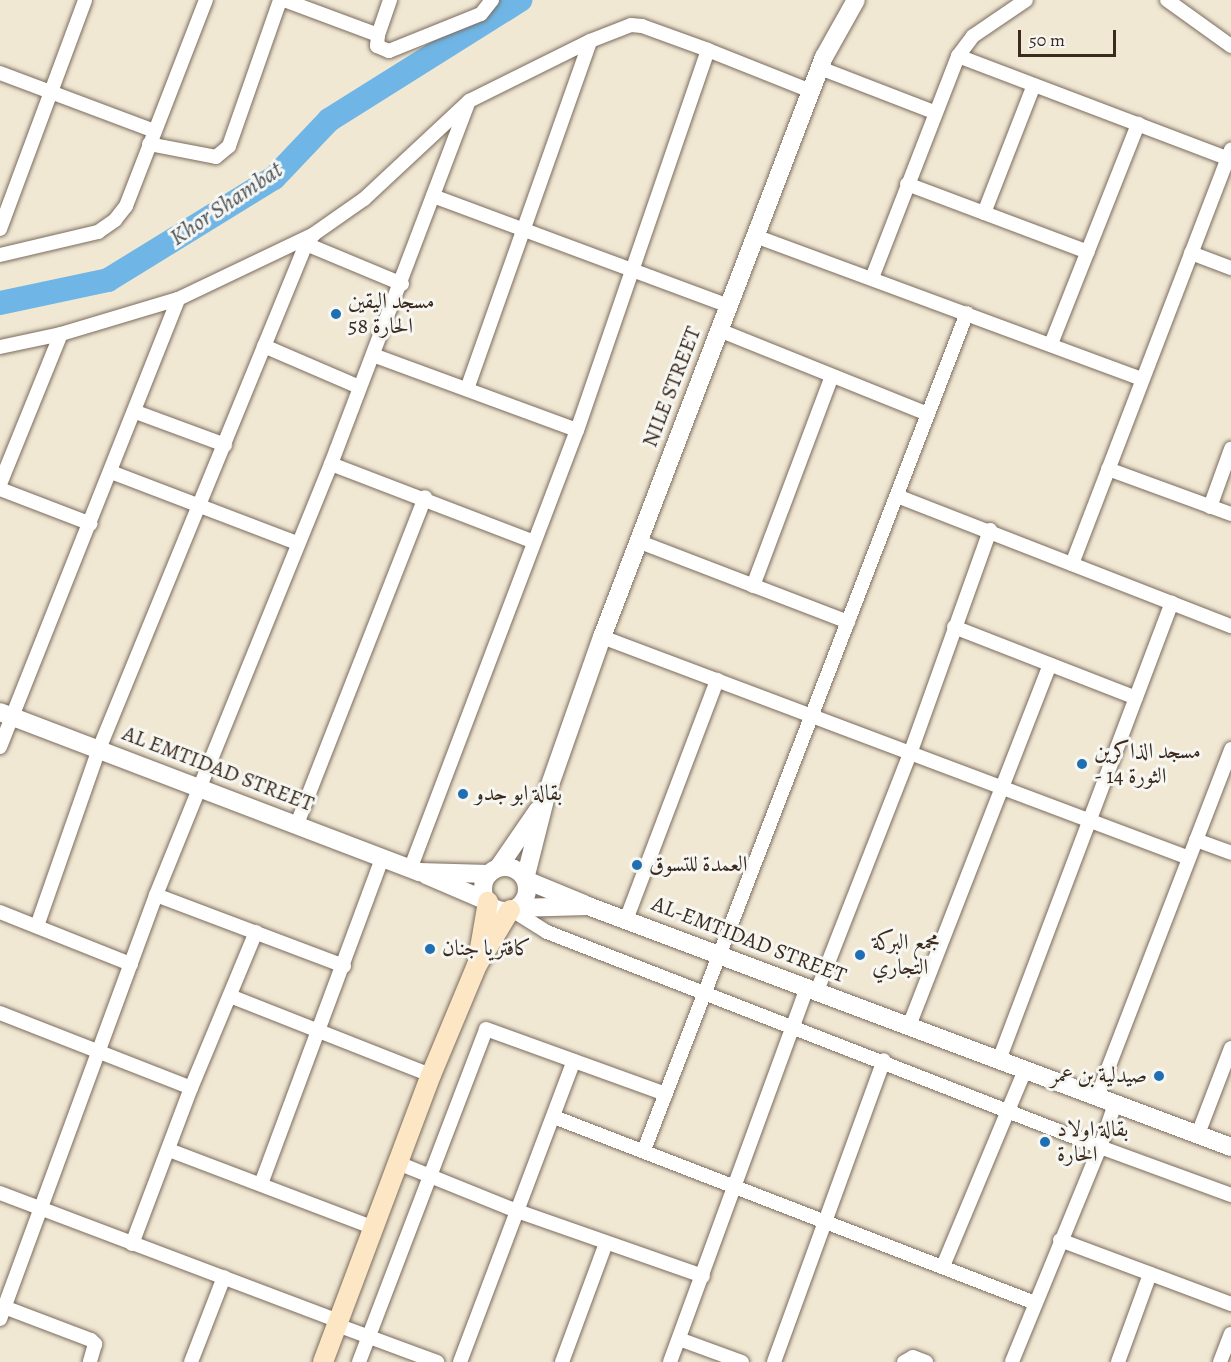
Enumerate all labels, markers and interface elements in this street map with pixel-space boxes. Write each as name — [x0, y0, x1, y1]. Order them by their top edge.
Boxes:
scale bar — [1021, 18, 1118, 56]
text: 50 m — [1029, 28, 1065, 52]
water label: Khor Shambat — [164, 156, 288, 252]
place label: مسجد اليقين الحارة 58 — [348, 288, 435, 340]
marker: مسجد اليقين الحارة 58 — [329, 307, 343, 321]
street label: NILE STREET — [637, 323, 707, 451]
street label: AL EMTIDAD STREET — [119, 720, 317, 818]
place label: مسجد الذاكرين - الثورة 14 — [1094, 738, 1201, 790]
marker: مسجد الذاكرين - الثورة 14 — [1075, 757, 1089, 771]
place label: بقالة ابو جدو — [475, 781, 562, 807]
marker: بقالة ابو جدو — [456, 787, 470, 801]
place label: العمدة للتسوق — [649, 852, 748, 878]
marker: العمدة للتسوق — [630, 858, 644, 872]
street label: AL-EMTIDAD STREET — [648, 891, 850, 989]
place label: مجمع البركة التجاري — [872, 929, 940, 980]
place label: كافتريا جنان — [442, 936, 531, 962]
marker: كافتريا جنان — [423, 942, 437, 956]
marker: مجمع البركة التجاري — [853, 948, 867, 962]
place label: صيدلية بن عمر — [1050, 1063, 1147, 1089]
marker: صيدلية بن عمر — [1152, 1069, 1166, 1083]
place label: بقالة اولاد الحارة — [1057, 1116, 1128, 1168]
marker: بقالة اولاد الحارة — [1038, 1135, 1052, 1149]

